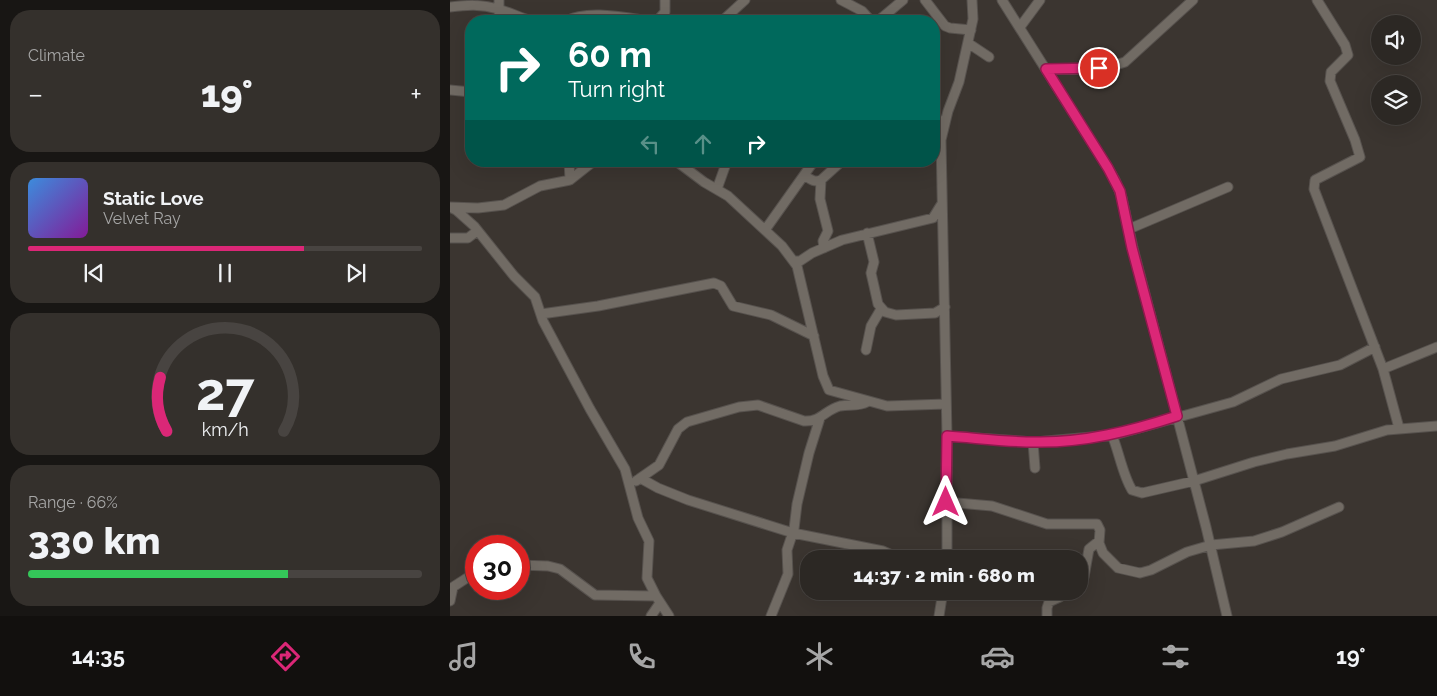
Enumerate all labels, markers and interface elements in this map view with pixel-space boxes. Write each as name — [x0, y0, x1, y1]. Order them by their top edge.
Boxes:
map controls — [1371, 15, 1421, 125]
button: sound — [1371, 15, 1421, 65]
text: 60 m — [568, 34, 652, 75]
icon: right — [485, 35, 550, 100]
text: Climate — [28, 46, 85, 65]
pin — [1078, 47, 1120, 89]
icon: arrive — [1085, 54, 1113, 82]
text: 19° — [201, 71, 253, 116]
button: layers — [1371, 75, 1421, 125]
text: Turn right — [568, 76, 665, 102]
text: − — [28, 78, 43, 111]
text: + — [410, 78, 422, 111]
icon: left — [636, 130, 664, 158]
icon: ahead — [689, 130, 717, 158]
icon: right — [742, 130, 770, 158]
text: Static Love — [103, 187, 204, 209]
text: Velvet Ray — [103, 209, 181, 228]
icon: previous — [80, 259, 108, 287]
icon: pause — [211, 259, 239, 287]
icon: next — [342, 259, 370, 287]
text: 27 — [196, 361, 255, 422]
text: km/h — [201, 419, 249, 440]
position arrow — [919, 475, 971, 527]
text: Range · 66% — [28, 493, 118, 512]
text: 330 km — [28, 518, 161, 563]
speed limit sign: 30 — [465, 535, 530, 600]
text: 14:37 · 2 min · 680 m — [853, 564, 1035, 586]
icon: directions — [268, 639, 303, 674]
icon: music — [446, 639, 481, 674]
icon: phone — [624, 639, 659, 674]
icon: climate — [802, 639, 837, 674]
icon: car — [980, 639, 1015, 674]
icon: filters — [1158, 639, 1193, 674]
text: 14:35 — [72, 643, 125, 669]
text: 19° — [1336, 643, 1365, 669]

